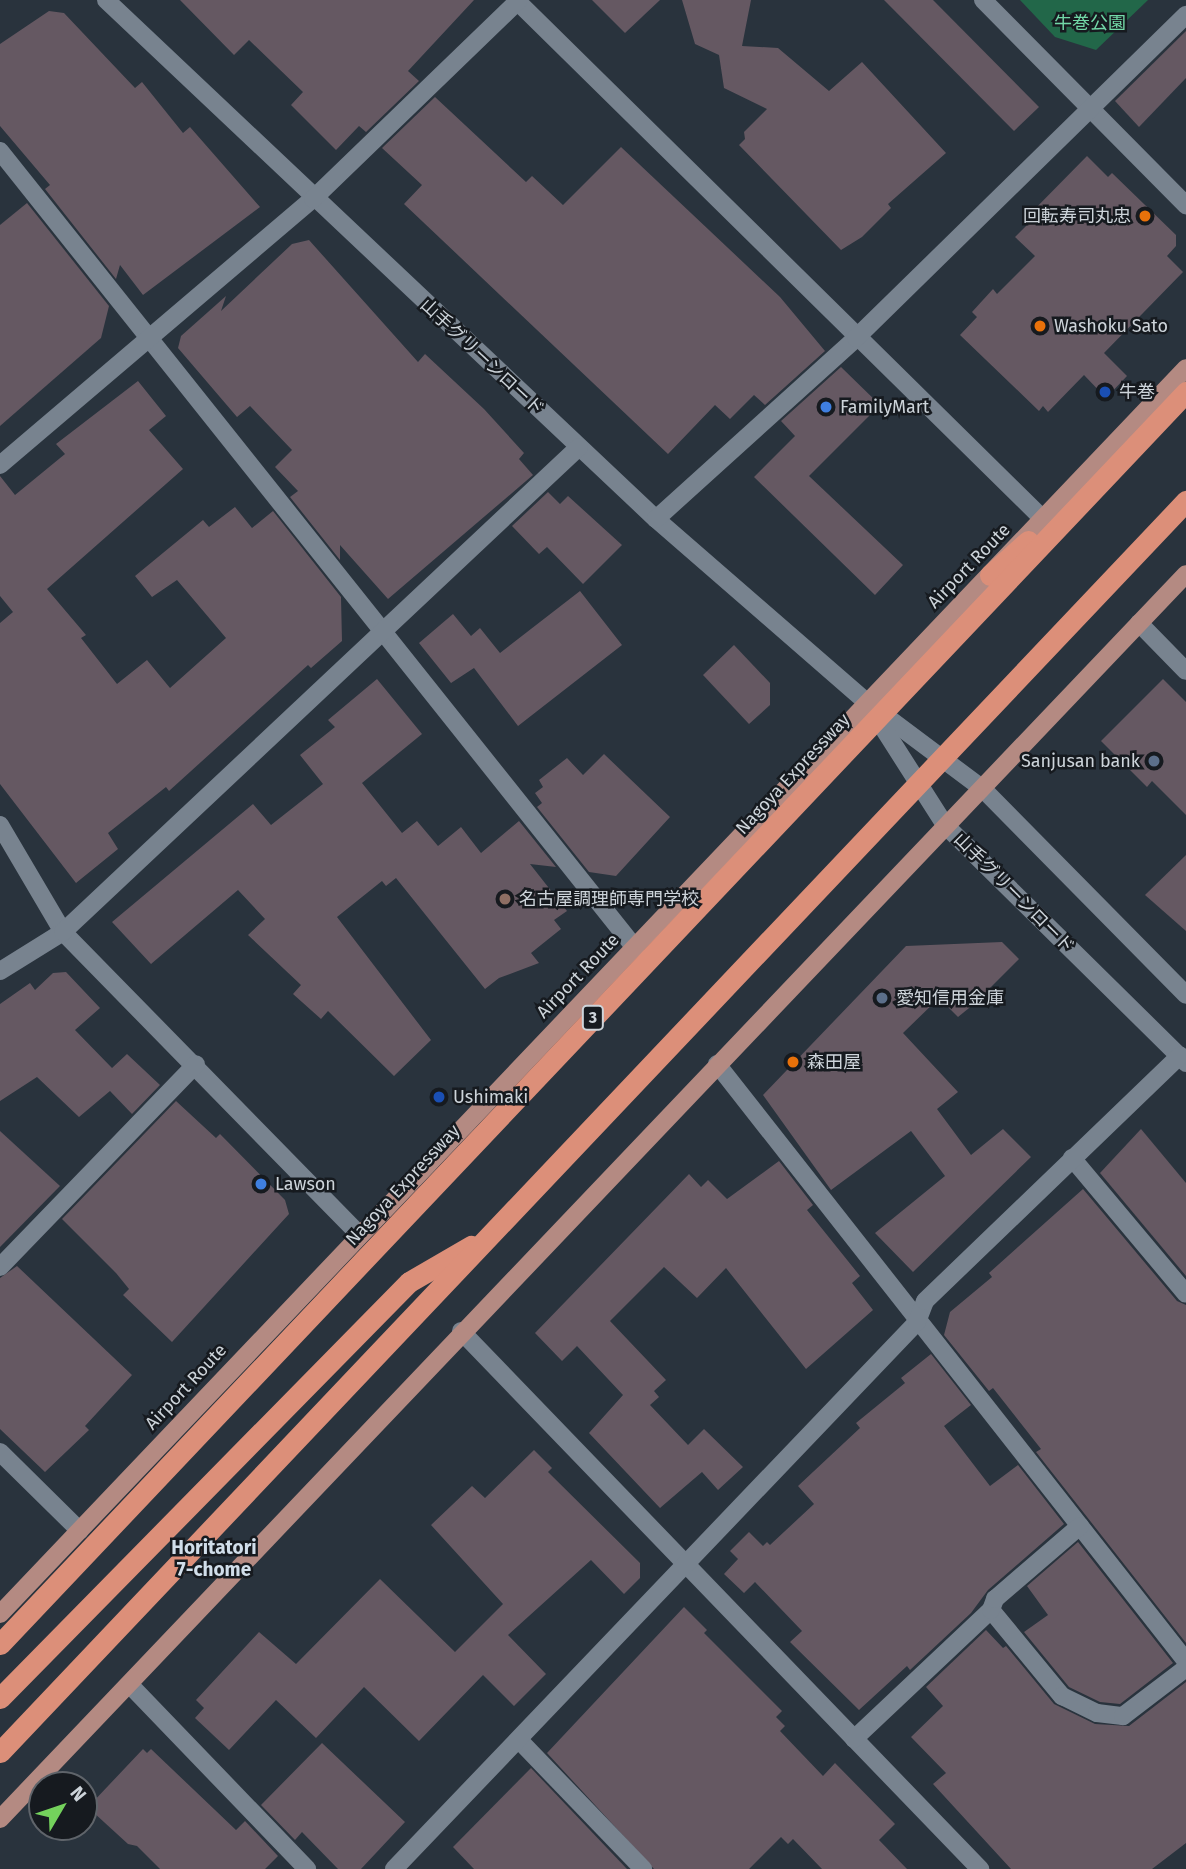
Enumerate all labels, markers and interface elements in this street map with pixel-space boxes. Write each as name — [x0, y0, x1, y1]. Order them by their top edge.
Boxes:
park label: 牛巻公園 — [1054, 12, 1126, 34]
place label: 回転寿司丸忠 — [1023, 205, 1131, 227]
marker: 回転寿司丸忠 — [1137, 208, 1153, 224]
street label: 山手グリーンロード — [415, 294, 549, 420]
place label: Washoku Sato — [1054, 315, 1168, 337]
marker: Washoku Sato — [1032, 318, 1048, 334]
place label: 牛巻 — [1119, 381, 1155, 403]
marker: 牛巻 — [1097, 384, 1113, 400]
place label: FamilyMart — [840, 396, 929, 418]
marker: FamilyMart — [818, 399, 834, 415]
street label: Airport Route — [923, 519, 1015, 613]
street label: Nagoya Expressway — [731, 709, 855, 839]
place label: Sanjusan bank — [1021, 750, 1140, 772]
marker: Sanjusan bank — [1146, 753, 1162, 769]
street label: 山手グリーンロード — [949, 828, 1079, 958]
place label: 名古屋調理師専門学校 — [519, 888, 699, 910]
marker: 名古屋調理師専門学校 — [497, 891, 513, 907]
street label: Airport Route — [532, 929, 624, 1023]
place label: 愛知信用金庫 — [896, 987, 1004, 1009]
marker: 愛知信用金庫 — [874, 990, 890, 1006]
road number: 3 — [581, 1006, 605, 1030]
place label: 森田屋 — [807, 1051, 861, 1073]
marker: 森田屋 — [785, 1054, 801, 1070]
place label: Ushimaki — [453, 1086, 528, 1108]
marker: Ushimaki — [431, 1089, 447, 1105]
street label: Nagoya Expressway — [341, 1120, 465, 1250]
place label: Lawson — [275, 1173, 336, 1195]
marker: Lawson — [253, 1176, 269, 1192]
street label: Airport Route — [141, 1340, 231, 1434]
district label: Horitatori 7-chome — [171, 1537, 257, 1581]
north arrow — [28, 1771, 98, 1841]
text: N — [65, 1782, 91, 1806]

